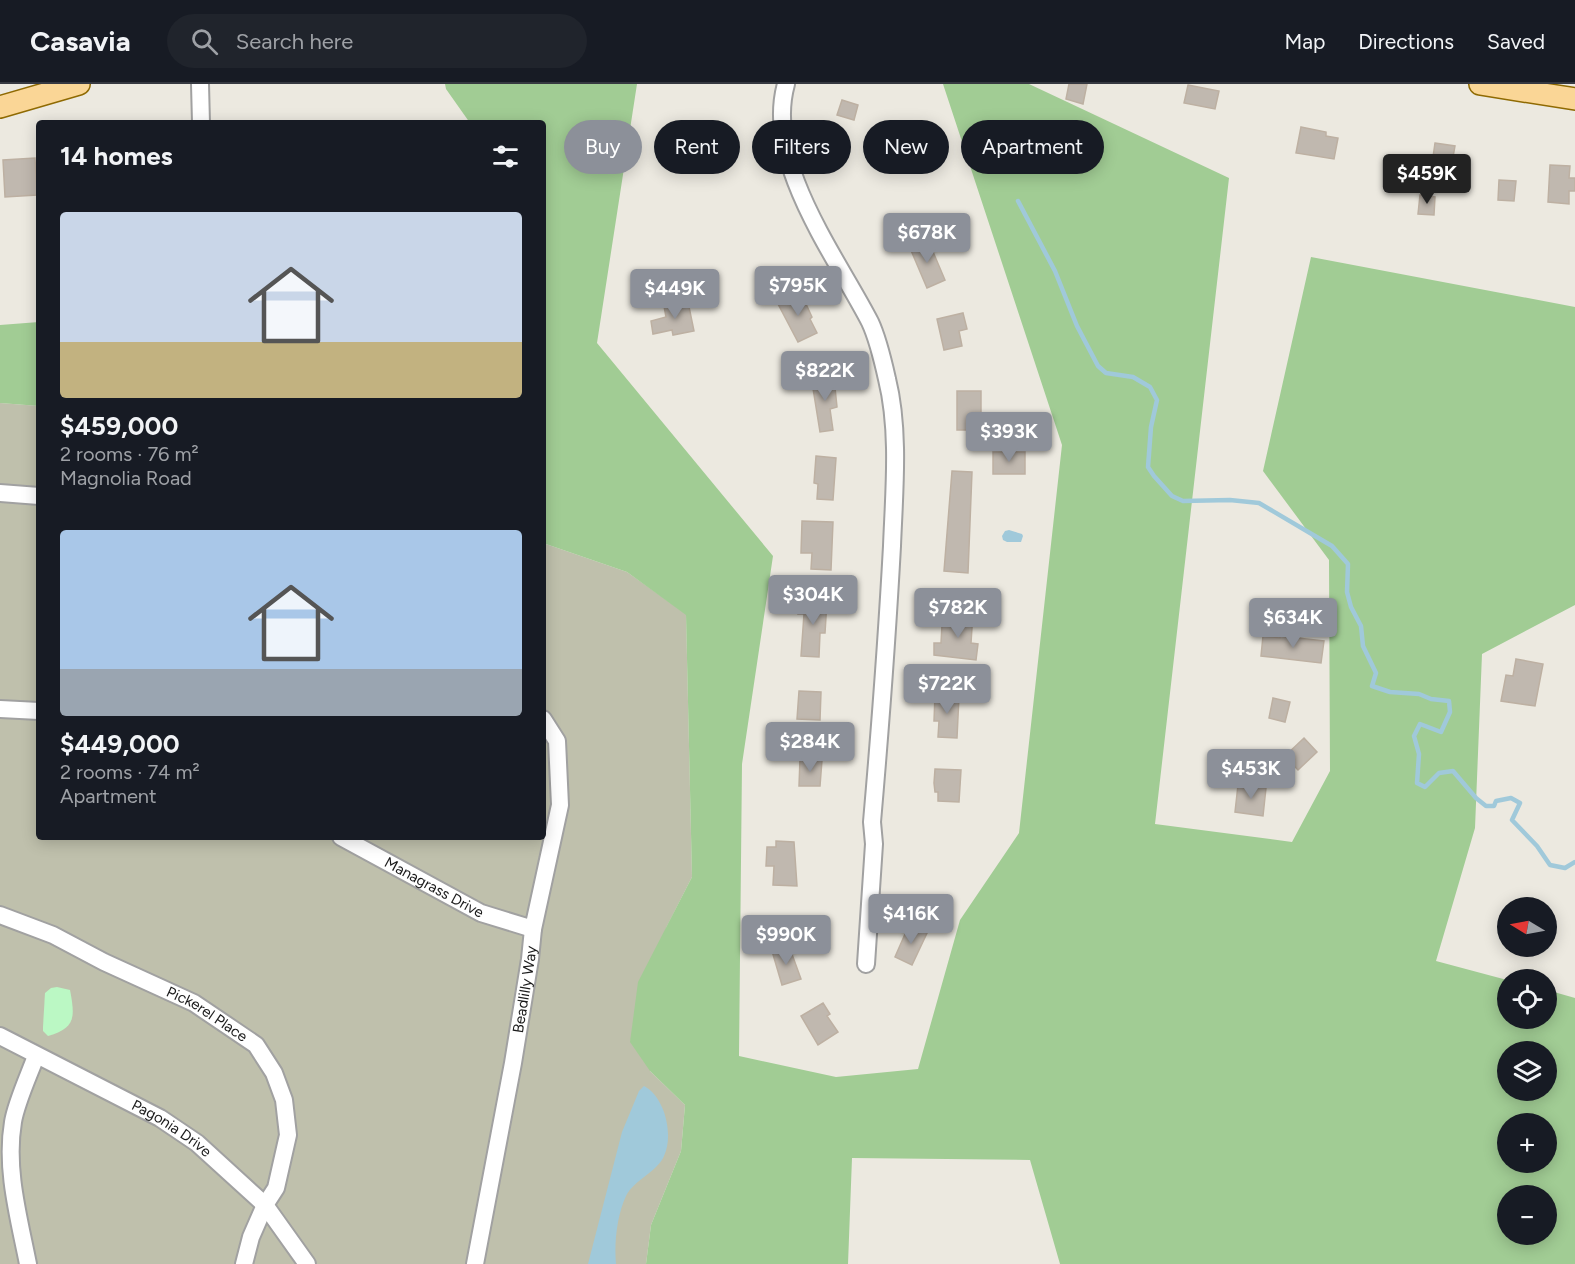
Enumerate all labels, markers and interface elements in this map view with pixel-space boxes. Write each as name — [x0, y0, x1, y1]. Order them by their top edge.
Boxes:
search box — [167, 14, 587, 68]
text: Casavia — [30, 24, 131, 58]
icon: search — [188, 25, 221, 58]
text: Search here — [236, 28, 353, 55]
text: Map — [1284, 29, 1325, 54]
text: Directions — [1358, 29, 1454, 54]
text: Saved — [1487, 29, 1545, 54]
chip: Buy — [564, 120, 642, 174]
chip: Rent — [654, 120, 740, 174]
chip: Filters — [752, 120, 851, 174]
chip: New — [863, 120, 949, 174]
chip: Apartment — [961, 120, 1104, 174]
text: 14 homes — [60, 140, 173, 172]
icon: filters — [489, 140, 522, 173]
pin: $459K — [1385, 154, 1469, 205]
text: $459K — [1397, 161, 1457, 185]
pin: $678K — [885, 213, 969, 264]
text: $678K — [897, 220, 957, 244]
icon: home — [237, 251, 345, 359]
pin: $795K — [756, 266, 840, 317]
pin: $449K — [633, 269, 717, 320]
text: $795K — [769, 273, 827, 297]
text: $449K — [644, 276, 706, 300]
pin: $822K — [783, 351, 867, 402]
text: $822K — [795, 358, 855, 382]
text: $459,000 — [60, 410, 178, 442]
pin: $393K — [967, 412, 1051, 463]
text: $393K — [980, 419, 1038, 443]
text: 2 rooms · 76 m² — [60, 442, 199, 466]
text: Magnolia Road — [60, 466, 192, 490]
icon: home — [237, 569, 345, 677]
pin: $304K — [771, 575, 855, 626]
text: $304K — [782, 582, 844, 606]
pin: $782K — [916, 588, 1000, 639]
text: $782K — [928, 595, 988, 619]
pin: $634K — [1251, 598, 1335, 649]
text: $634K — [1263, 605, 1323, 629]
pin: $722K — [905, 664, 989, 715]
text: $722K — [918, 671, 976, 695]
pin: $284K — [768, 722, 852, 773]
text: $449,000 — [60, 728, 180, 760]
text: $284K — [780, 729, 840, 753]
pin: $453K — [1209, 749, 1293, 800]
text: $453K — [1221, 756, 1281, 780]
text: 2 rooms · 74 m² — [60, 760, 200, 784]
text: Apartment — [60, 784, 157, 808]
street label: Managrass Drive — [381, 853, 487, 922]
pin: $416K — [869, 894, 953, 945]
north arrow — [1497, 897, 1557, 957]
map controls — [1497, 897, 1557, 1245]
text: $416K — [882, 901, 940, 925]
pin: $990K — [744, 915, 828, 966]
text: $990K — [756, 922, 816, 946]
street label: Beadlilly Way — [509, 945, 540, 1034]
button: locate — [1497, 969, 1557, 1029]
street label: Pickerel Place — [164, 983, 251, 1046]
button: layers — [1497, 1041, 1557, 1101]
street label: Pagonia Drive — [129, 1096, 215, 1161]
button: + — [1497, 1113, 1557, 1173]
button: − — [1497, 1185, 1557, 1245]

